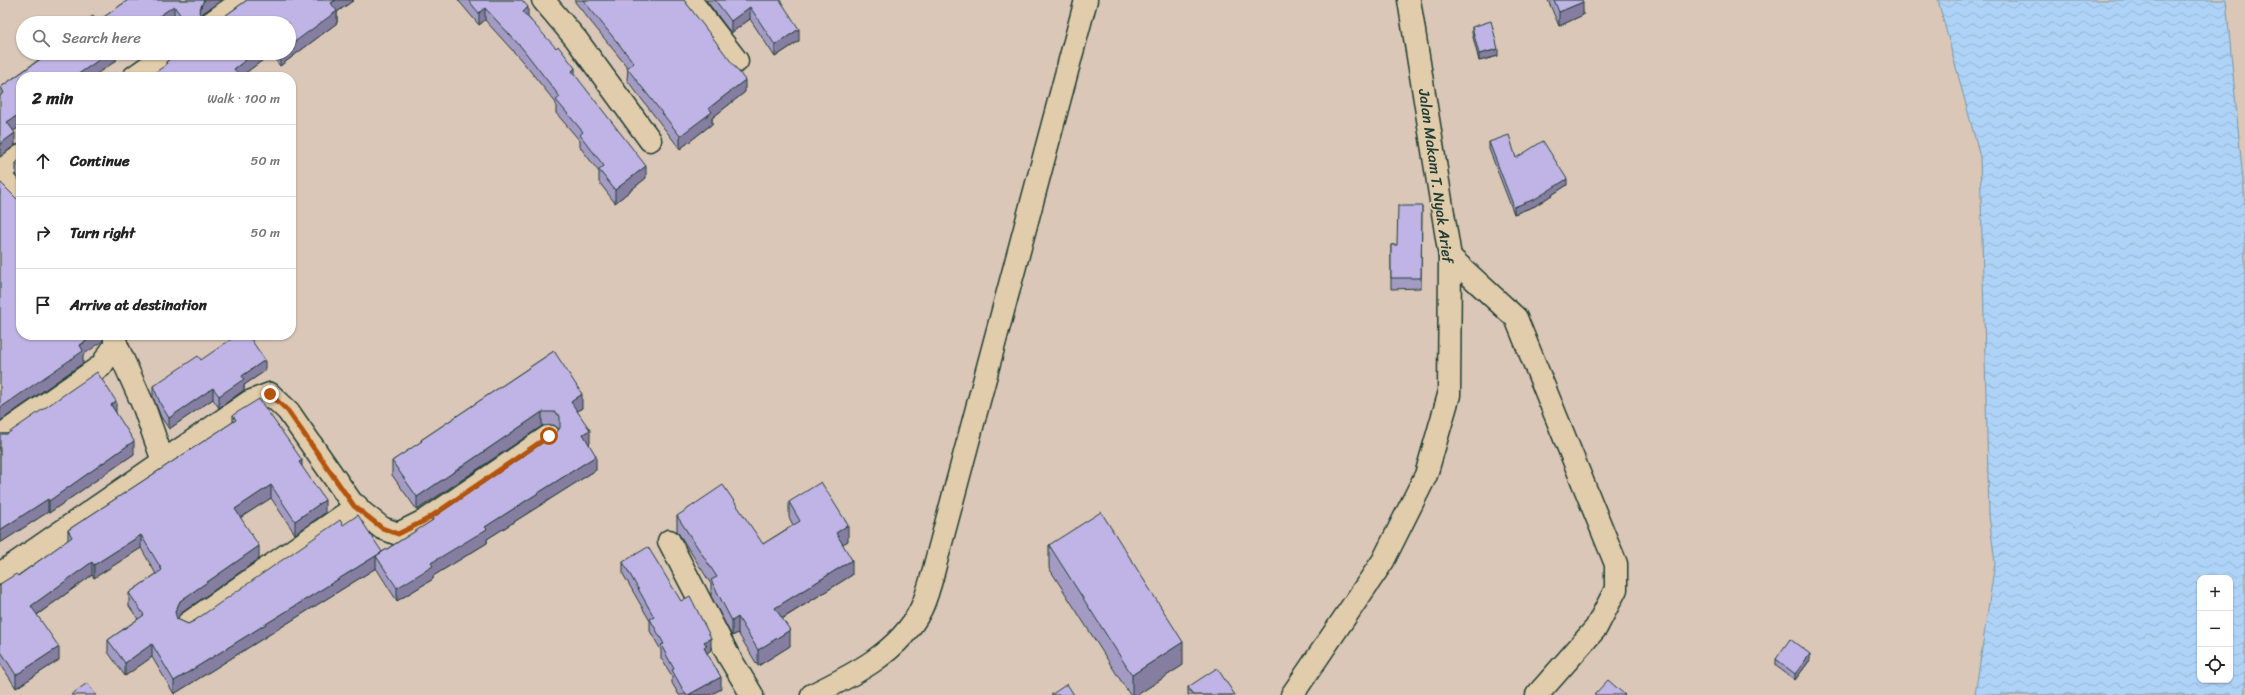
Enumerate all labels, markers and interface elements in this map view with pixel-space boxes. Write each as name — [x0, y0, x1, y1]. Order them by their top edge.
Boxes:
search box — [16, 16, 296, 60]
text: Search here — [62, 25, 141, 51]
icon: search — [30, 27, 52, 49]
text: 2 min — [32, 83, 73, 113]
street label: Jalan Makam T. Nyak Arief — [1411, 86, 1461, 266]
text: Walk · 100 m — [207, 87, 280, 110]
text: Continue — [70, 148, 130, 174]
text: 50 m — [250, 149, 280, 172]
icon: ahead — [32, 150, 54, 172]
text: Turn right — [70, 220, 135, 246]
text: 50 m — [250, 221, 280, 244]
icon: right — [32, 222, 54, 244]
text: Arrive at destination — [70, 292, 207, 318]
icon: arrive — [32, 294, 54, 316]
route end — [261, 385, 279, 403]
route start — [540, 427, 558, 445]
map controls — [2197, 575, 2233, 683]
button: + — [2197, 575, 2233, 611]
button: − — [2197, 611, 2233, 647]
button: locate — [2197, 647, 2233, 683]

